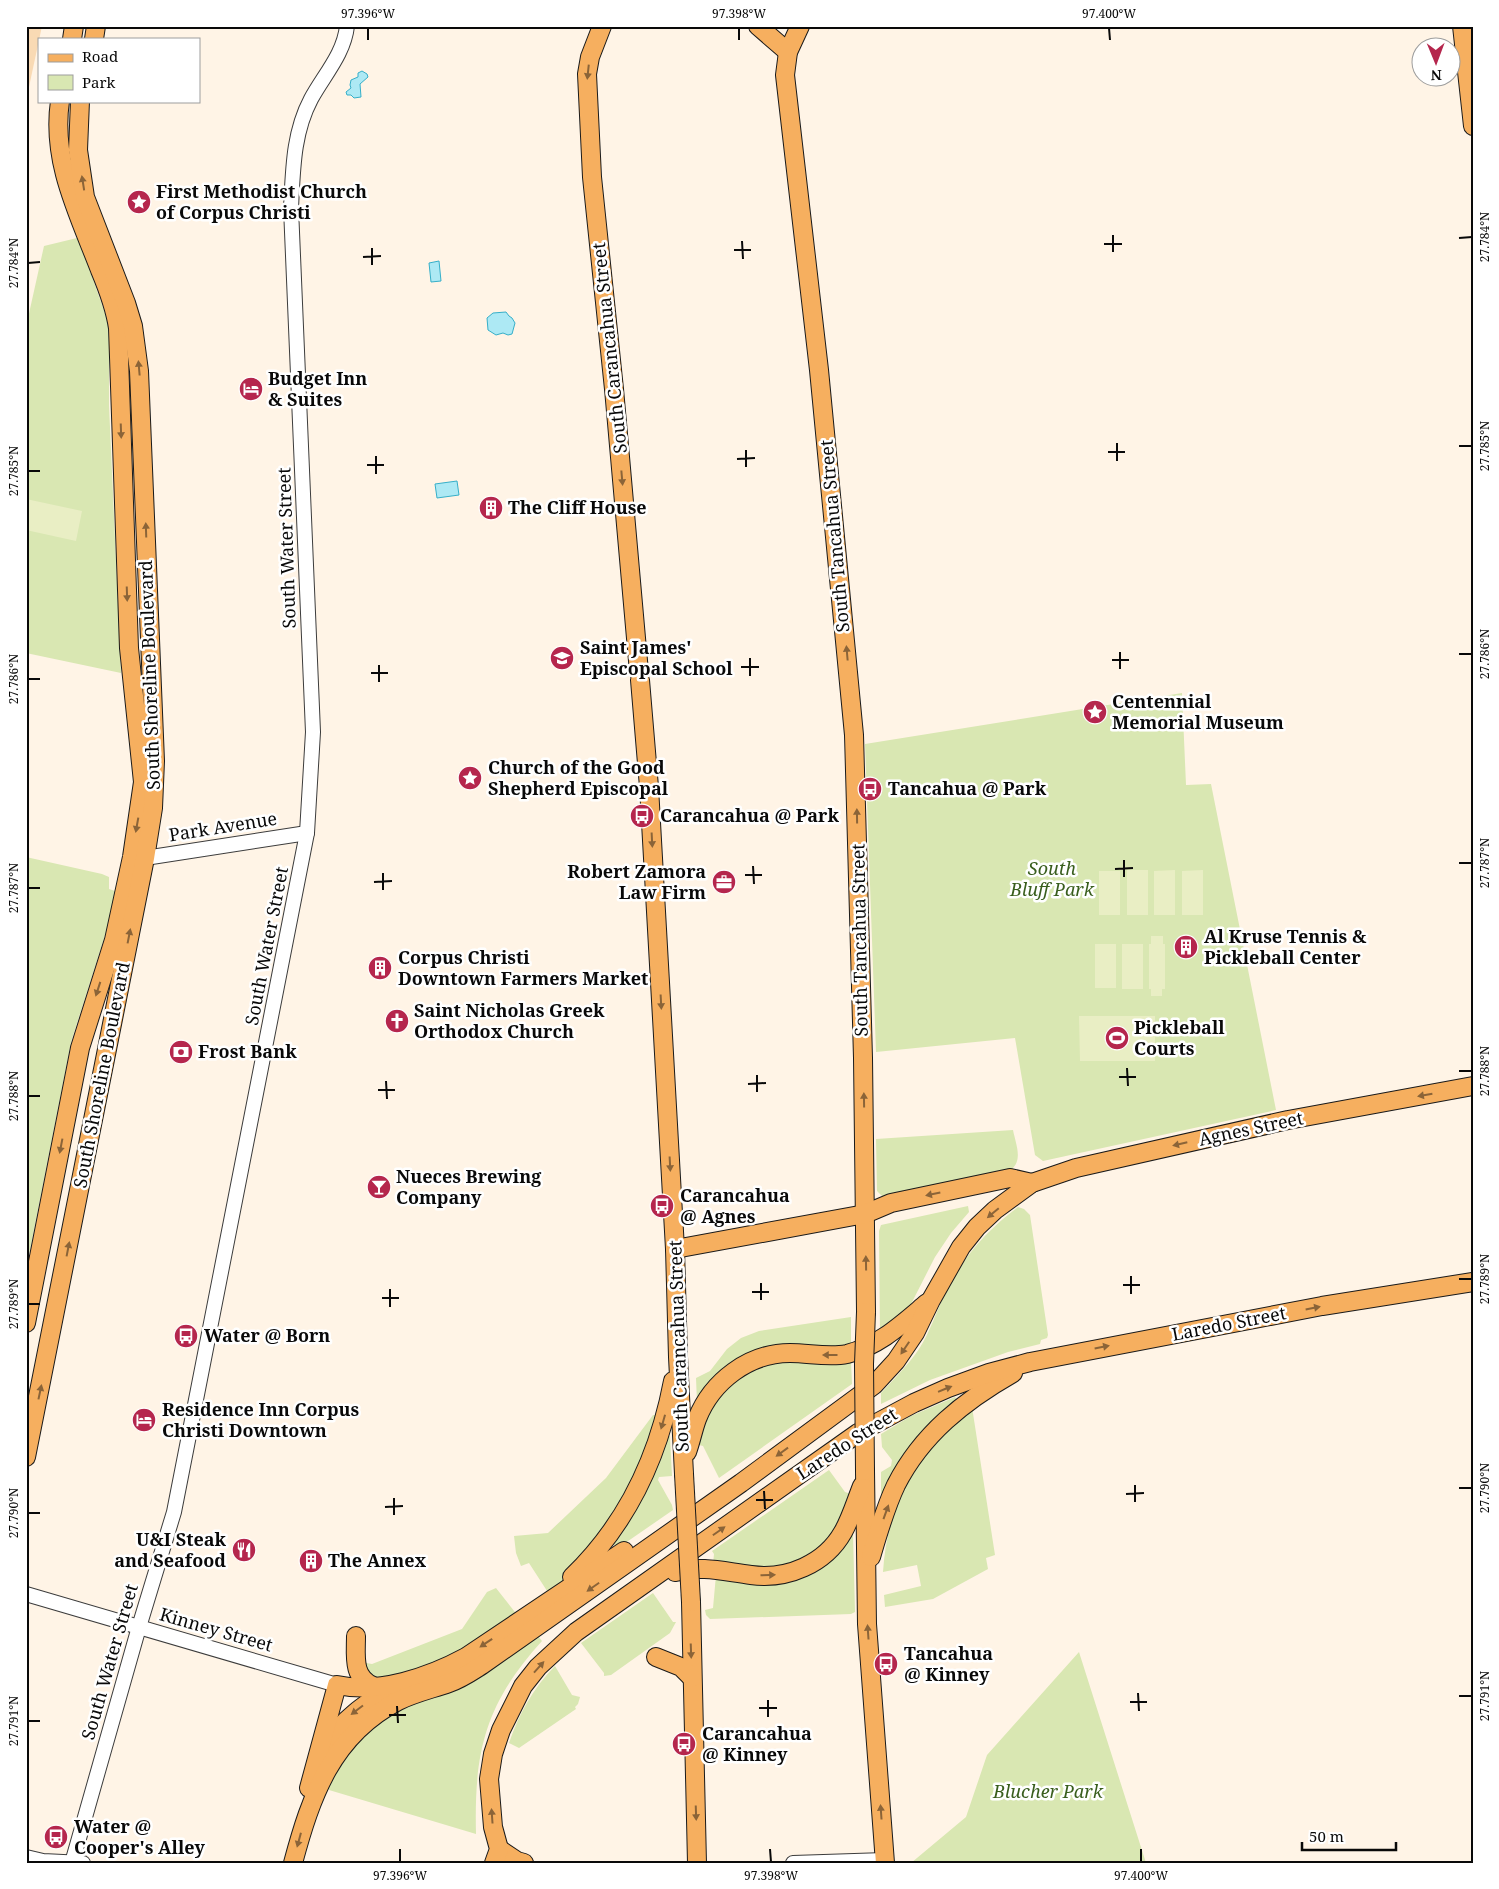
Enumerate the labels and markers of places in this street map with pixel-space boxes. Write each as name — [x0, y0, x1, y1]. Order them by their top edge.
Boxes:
place label: First Methodist Church of Corpus Christi — [156, 179, 367, 224]
place icon: First Methodist Church of Corpus Christi — [126, 189, 152, 215]
place label: Budget Inn & Suites — [268, 366, 367, 411]
hotel icon: Budget Inn & Suites — [238, 376, 264, 402]
building icon: The Cliff House — [478, 495, 504, 521]
place label: The Cliff House — [508, 495, 647, 519]
place label: Saint James' Episcopal School — [580, 635, 733, 680]
school or university icon: Saint James' Episcopal School — [549, 645, 575, 671]
place label: Centennial Memorial Museum — [1112, 689, 1284, 734]
place icon: Centennial Memorial Museum — [1082, 699, 1108, 725]
place label: Church of the Good Shepherd Episcopal — [488, 755, 669, 800]
place icon: Church of the Good Shepherd Episcopal — [457, 765, 483, 791]
bus stop icon: Tancahua @ Park — [857, 776, 883, 802]
place label: Tancahua @ Park — [888, 776, 1047, 800]
bus stop icon: Carancahua @ Park — [629, 803, 655, 829]
place label: Carancahua @ Park — [660, 803, 839, 827]
place label: Robert Zamora Law Firm — [567, 859, 706, 904]
office icon: Robert Zamora Law Firm — [711, 869, 737, 895]
place label: Al Kruse Tennis & Pickleball Center — [1204, 924, 1367, 969]
building icon: Al Kruse Tennis & Pickleball Center — [1173, 934, 1199, 960]
place label: Corpus Christi Downtown Farmers Market — [398, 945, 648, 990]
building icon: Corpus Christi Downtown Farmers Market — [367, 955, 393, 981]
place label: Saint Nicholas Greek Orthodox Church — [414, 998, 605, 1043]
church icon: Saint Nicholas Greek Orthodox Church — [384, 1008, 410, 1034]
place label: Pickleball Courts — [1134, 1015, 1225, 1060]
sports icon: Pickleball Courts — [1104, 1025, 1130, 1051]
bank icon: Frost Bank — [168, 1039, 194, 1065]
place label: Frost Bank — [198, 1039, 297, 1063]
place label: Nueces Brewing Company — [396, 1164, 542, 1209]
bar icon: Nueces Brewing Company — [366, 1174, 392, 1200]
place label: Carancahua @ Agnes — [680, 1183, 790, 1228]
bus stop icon: Carancahua @ Agnes — [649, 1193, 675, 1219]
bus stop icon: Water @ Born — [173, 1323, 199, 1349]
place label: Water @ Born — [204, 1323, 330, 1347]
place label: Residence Inn Corpus Christi Downtown — [162, 1397, 360, 1442]
hotel icon: Residence Inn Corpus Christi Downtown — [131, 1407, 157, 1433]
place label: U&I Steak and Seafood — [114, 1527, 227, 1572]
restaurant icon: U&I Steak and Seafood — [231, 1537, 257, 1563]
building icon: The Annex — [298, 1548, 324, 1574]
place label: The Annex — [328, 1548, 427, 1572]
place label: Tancahua @ Kinney — [904, 1641, 993, 1686]
bus stop icon: Tancahua @ Kinney — [873, 1651, 899, 1677]
place label: Carancahua @ Kinney — [702, 1721, 812, 1766]
bus stop icon: Carancahua @ Kinney — [671, 1731, 697, 1757]
place label: Water @ Cooper's Alley — [74, 1814, 206, 1859]
bus stop icon: Water @ Cooper's Alley — [43, 1824, 69, 1850]

